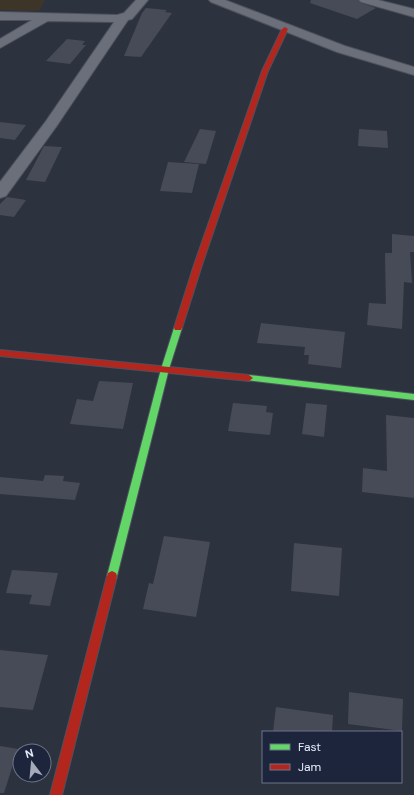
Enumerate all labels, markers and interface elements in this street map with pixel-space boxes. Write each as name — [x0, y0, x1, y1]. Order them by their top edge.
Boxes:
legend — [262, 731, 402, 783]
text: Fast — [298, 739, 321, 755]
north arrow — [12, 743, 52, 783]
text: N — [23, 746, 35, 761]
text: Jam — [298, 759, 321, 775]

